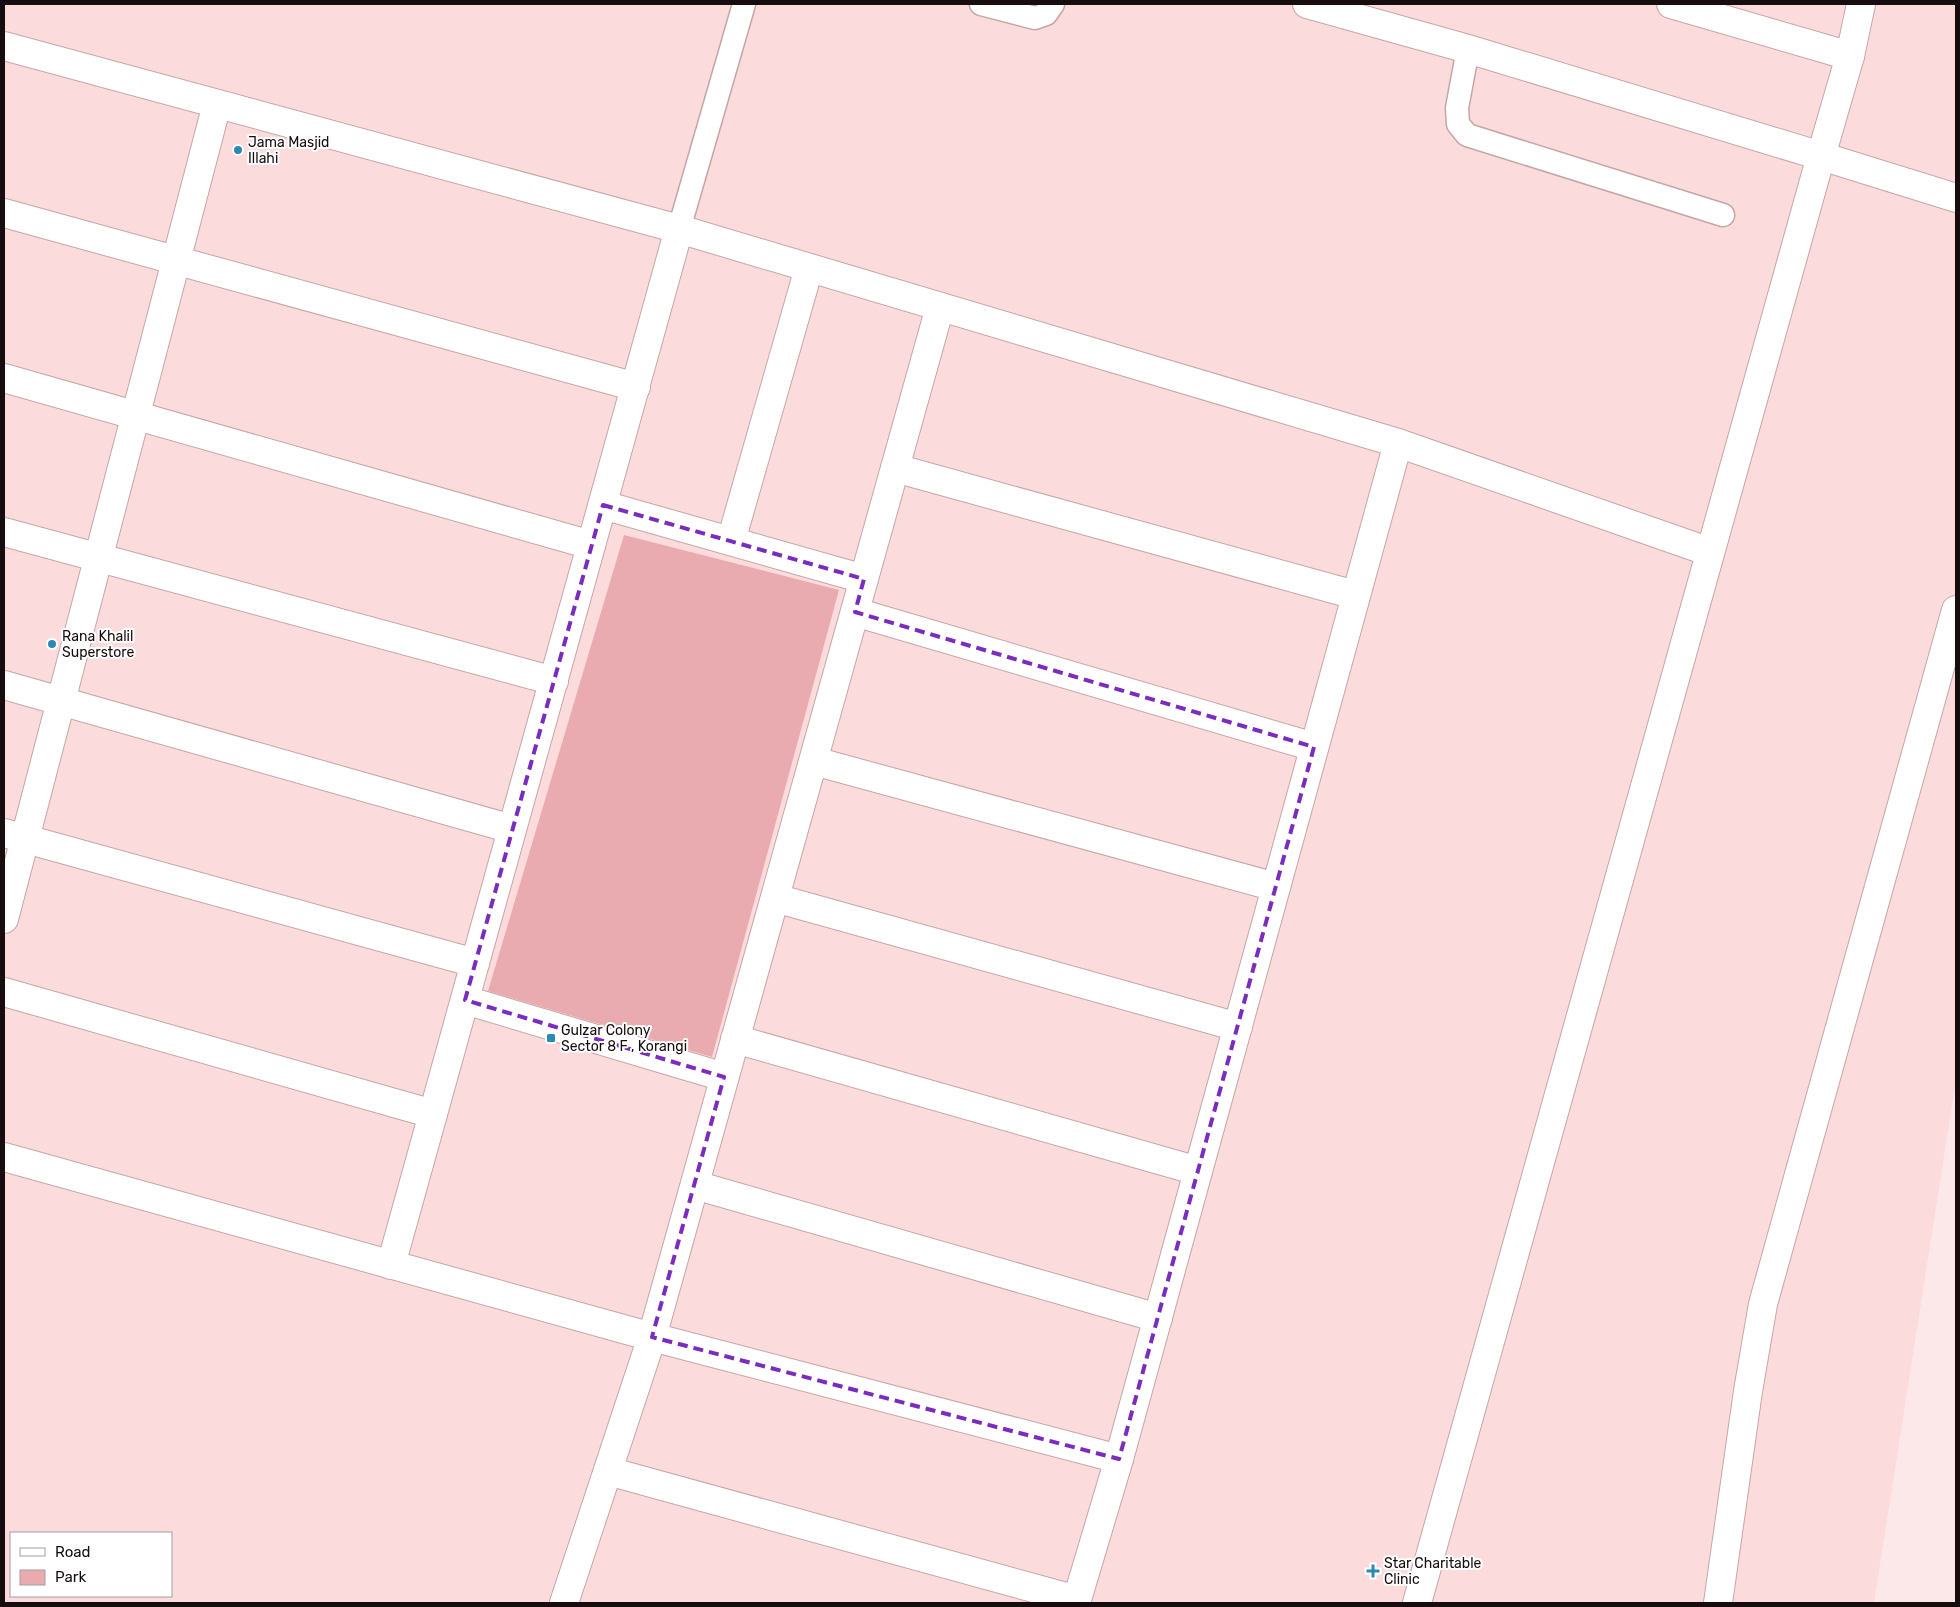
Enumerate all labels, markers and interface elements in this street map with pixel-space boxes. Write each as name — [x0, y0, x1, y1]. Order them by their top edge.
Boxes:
place label: Jama Masjid Illahi — [248, 134, 329, 167]
marker: Jama Masjid Illahi — [232, 144, 244, 156]
place label: Rana Khalil Superstore — [62, 628, 134, 661]
marker: Rana Khalil Superstore — [46, 638, 58, 650]
place label: Gulzar Colony Sector 8 F , Korangi — [561, 1022, 687, 1055]
marker: Gulzar Colony Sector 8 F , Korangi — [545, 1032, 557, 1044]
legend — [10, 1532, 172, 1597]
text: Road — [55, 1543, 91, 1561]
place label: Star Charitable Clinic — [1384, 1555, 1482, 1588]
marker: Star Charitable Clinic — [1366, 1564, 1380, 1578]
text: Park — [55, 1568, 86, 1586]

